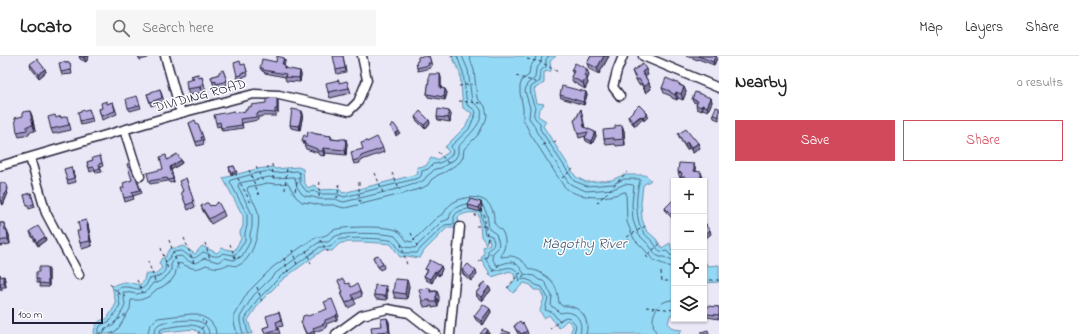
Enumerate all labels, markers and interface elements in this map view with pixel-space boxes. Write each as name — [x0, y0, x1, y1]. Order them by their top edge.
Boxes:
search box — [96, 10, 376, 46]
text: Locato — [20, 14, 72, 41]
icon: search — [110, 17, 132, 39]
text: Search here — [142, 17, 214, 39]
text: Map — [919, 17, 943, 38]
text: Layers — [965, 17, 1003, 38]
text: Share — [1025, 17, 1059, 38]
text: Nearby — [735, 70, 787, 95]
text: 0 results — [1017, 73, 1063, 92]
street label: DIVIDING ROAD — [151, 74, 248, 119]
button: Save — [735, 120, 895, 161]
button: Share — [903, 120, 1063, 161]
map controls — [671, 178, 707, 322]
button: + — [671, 178, 707, 214]
button: − — [671, 214, 707, 250]
water label: Magothy River — [542, 233, 629, 256]
button: locate — [671, 250, 707, 286]
button: layers — [671, 286, 707, 322]
scale bar — [12, 306, 103, 325]
text: 100 m — [18, 307, 42, 323]

